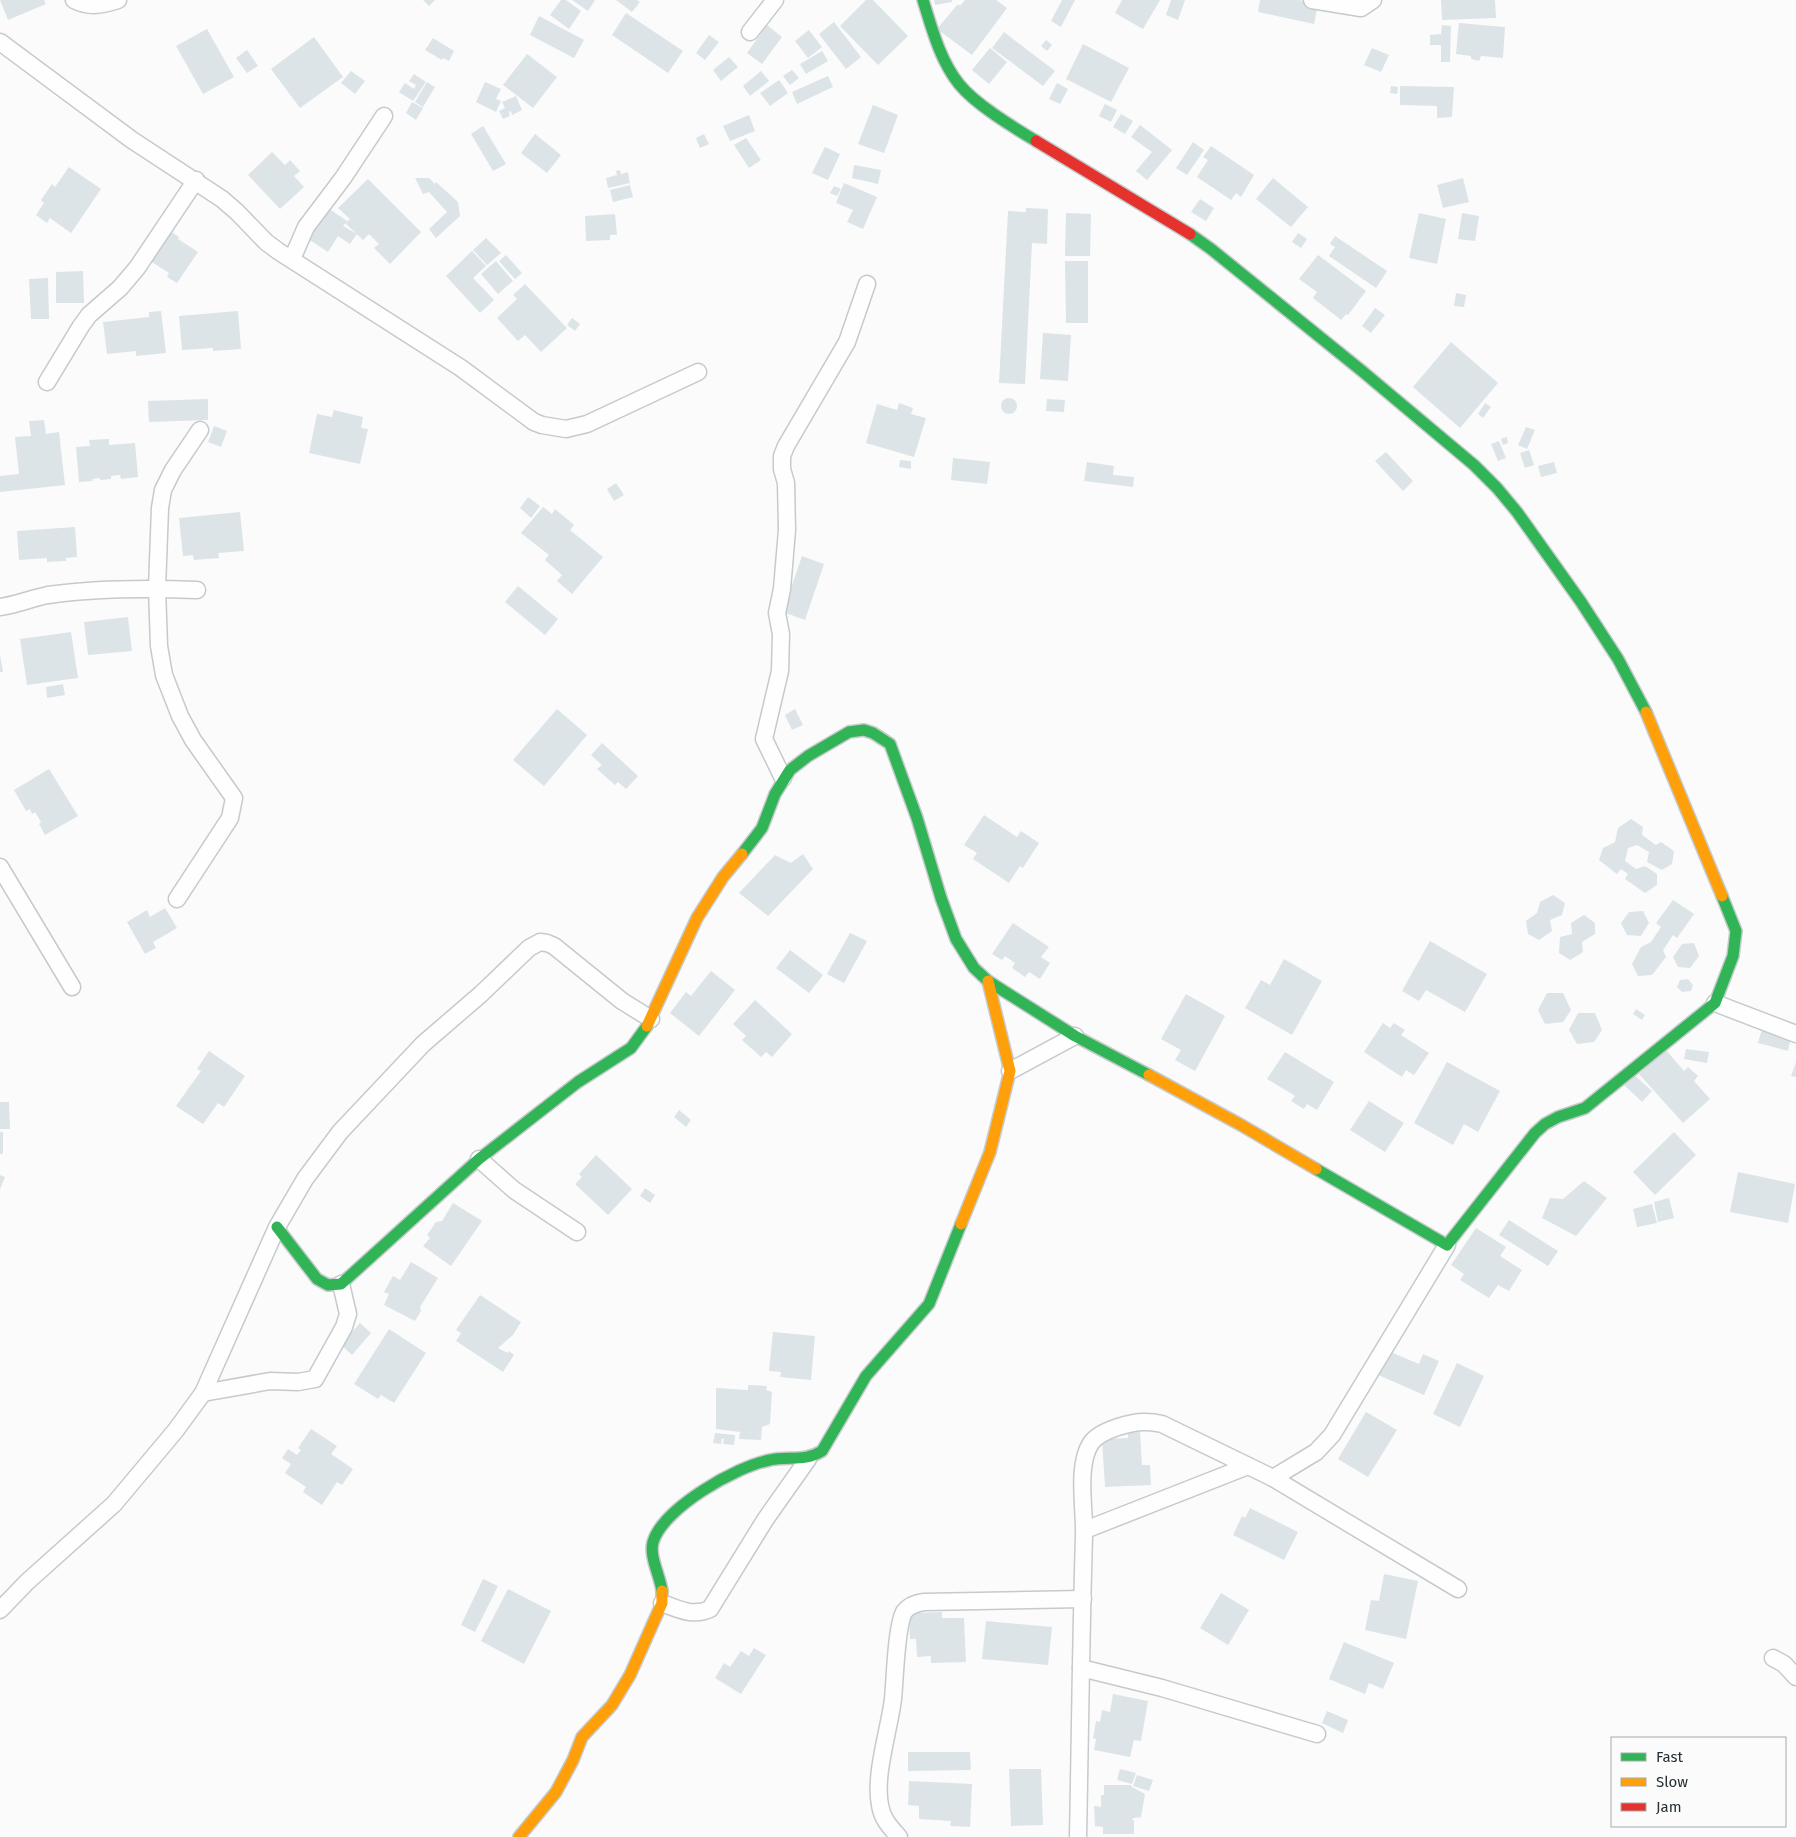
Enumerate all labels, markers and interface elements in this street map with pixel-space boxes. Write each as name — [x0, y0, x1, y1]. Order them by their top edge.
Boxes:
legend — [1611, 1737, 1786, 1827]
text: Fast — [1656, 1748, 1683, 1766]
text: Slow — [1656, 1773, 1688, 1791]
text: Jam — [1656, 1798, 1682, 1816]

